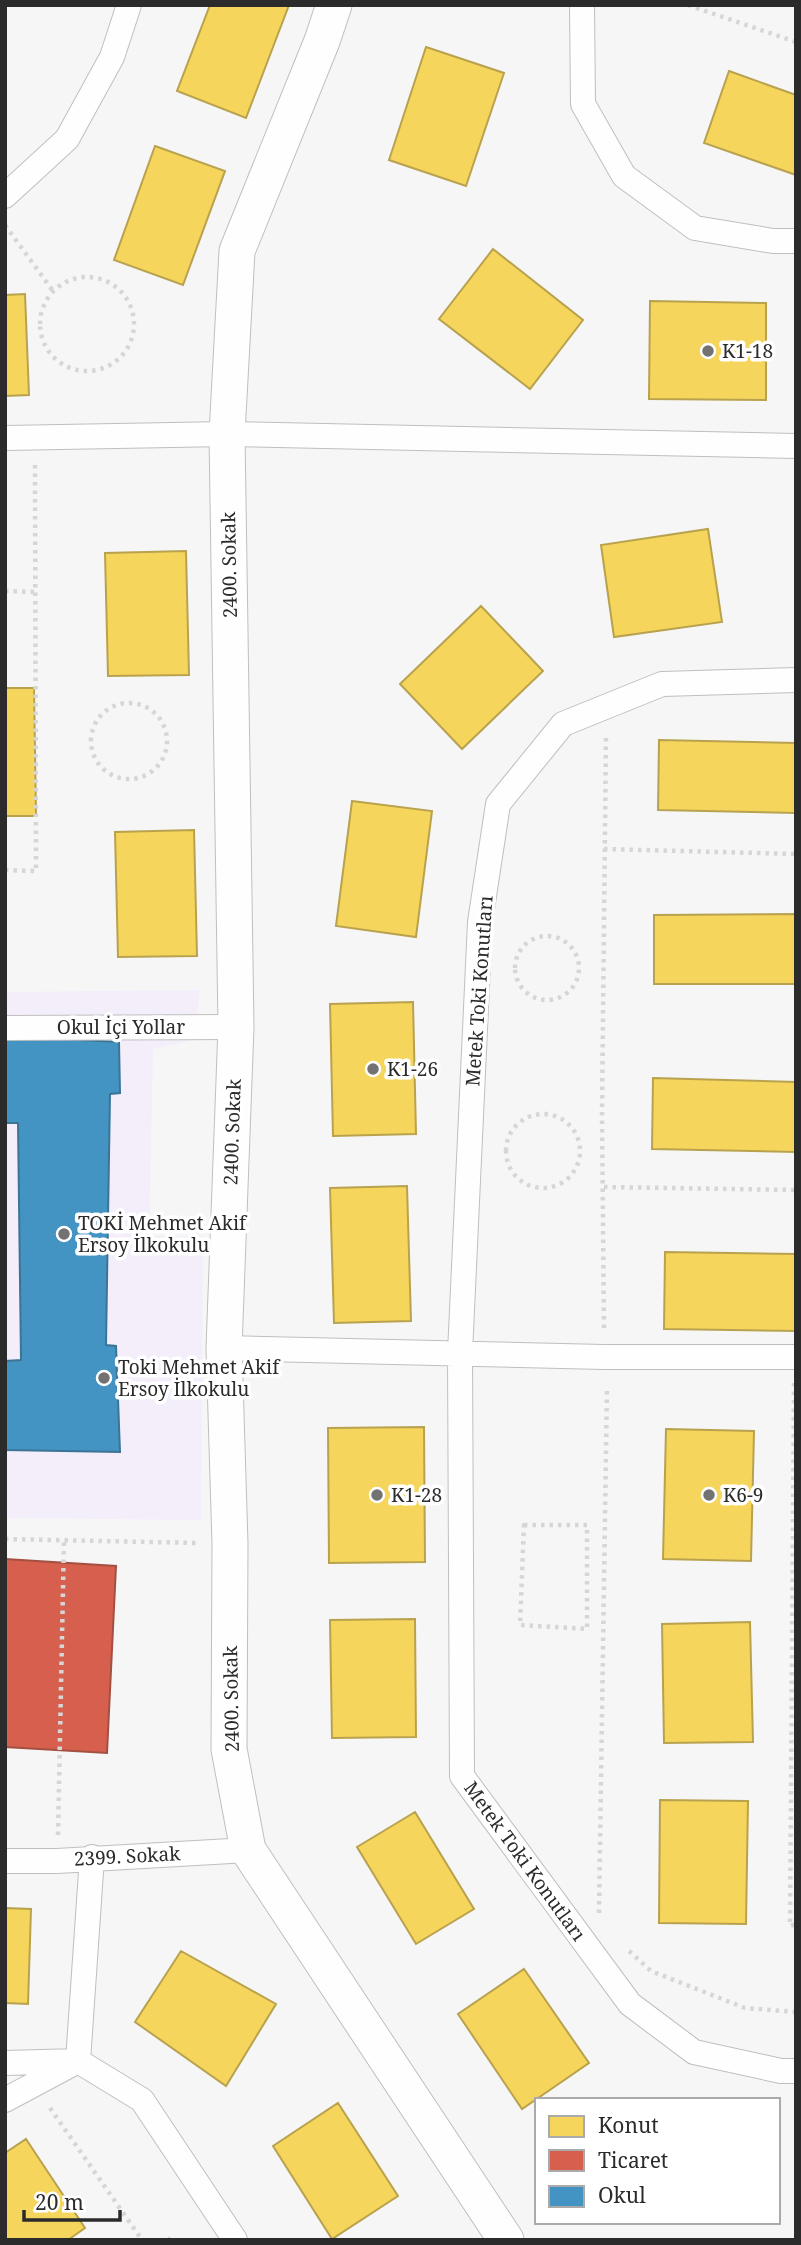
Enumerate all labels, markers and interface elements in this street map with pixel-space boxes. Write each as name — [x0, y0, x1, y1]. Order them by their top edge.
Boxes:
place label: K1-18 — [722, 338, 773, 364]
marker: K1-18 — [700, 343, 716, 359]
street label: 2400. Sokak — [215, 511, 243, 618]
street label: Metek Toki Konutları — [459, 895, 499, 1087]
street label: Okul İçi Yollar — [57, 1014, 185, 1040]
place label: K1-26 — [387, 1056, 438, 1082]
marker: K1-26 — [365, 1061, 381, 1077]
street label: 2400. Sokak — [217, 1077, 247, 1186]
place label: TOKİ Mehmet Akif Ersoy İlkokulu — [78, 1210, 248, 1258]
marker: TOKİ Mehmet Akif Ersoy İlkokulu — [56, 1226, 72, 1242]
place label: Toki Mehmet Akif Ersoy İlkokulu — [118, 1354, 281, 1402]
marker: Toki Mehmet Akif Ersoy İlkokulu — [96, 1370, 112, 1386]
place label: K1-28 — [391, 1482, 442, 1508]
place label: K6-9 — [723, 1482, 763, 1508]
marker: K1-28 — [369, 1487, 385, 1503]
marker: K6-9 — [701, 1487, 717, 1503]
street label: 2400. Sokak — [217, 1645, 245, 1752]
street label: Metek Toki Konutları — [458, 1776, 592, 1946]
street label: 2399. Sokak — [73, 1840, 182, 1872]
legend — [535, 2098, 780, 2224]
text: Konut — [598, 2111, 659, 2139]
text: Ticaret — [598, 2146, 668, 2174]
scale bar — [24, 2178, 121, 2222]
text: Okul — [598, 2181, 646, 2209]
text: 20 m — [35, 2188, 84, 2216]

